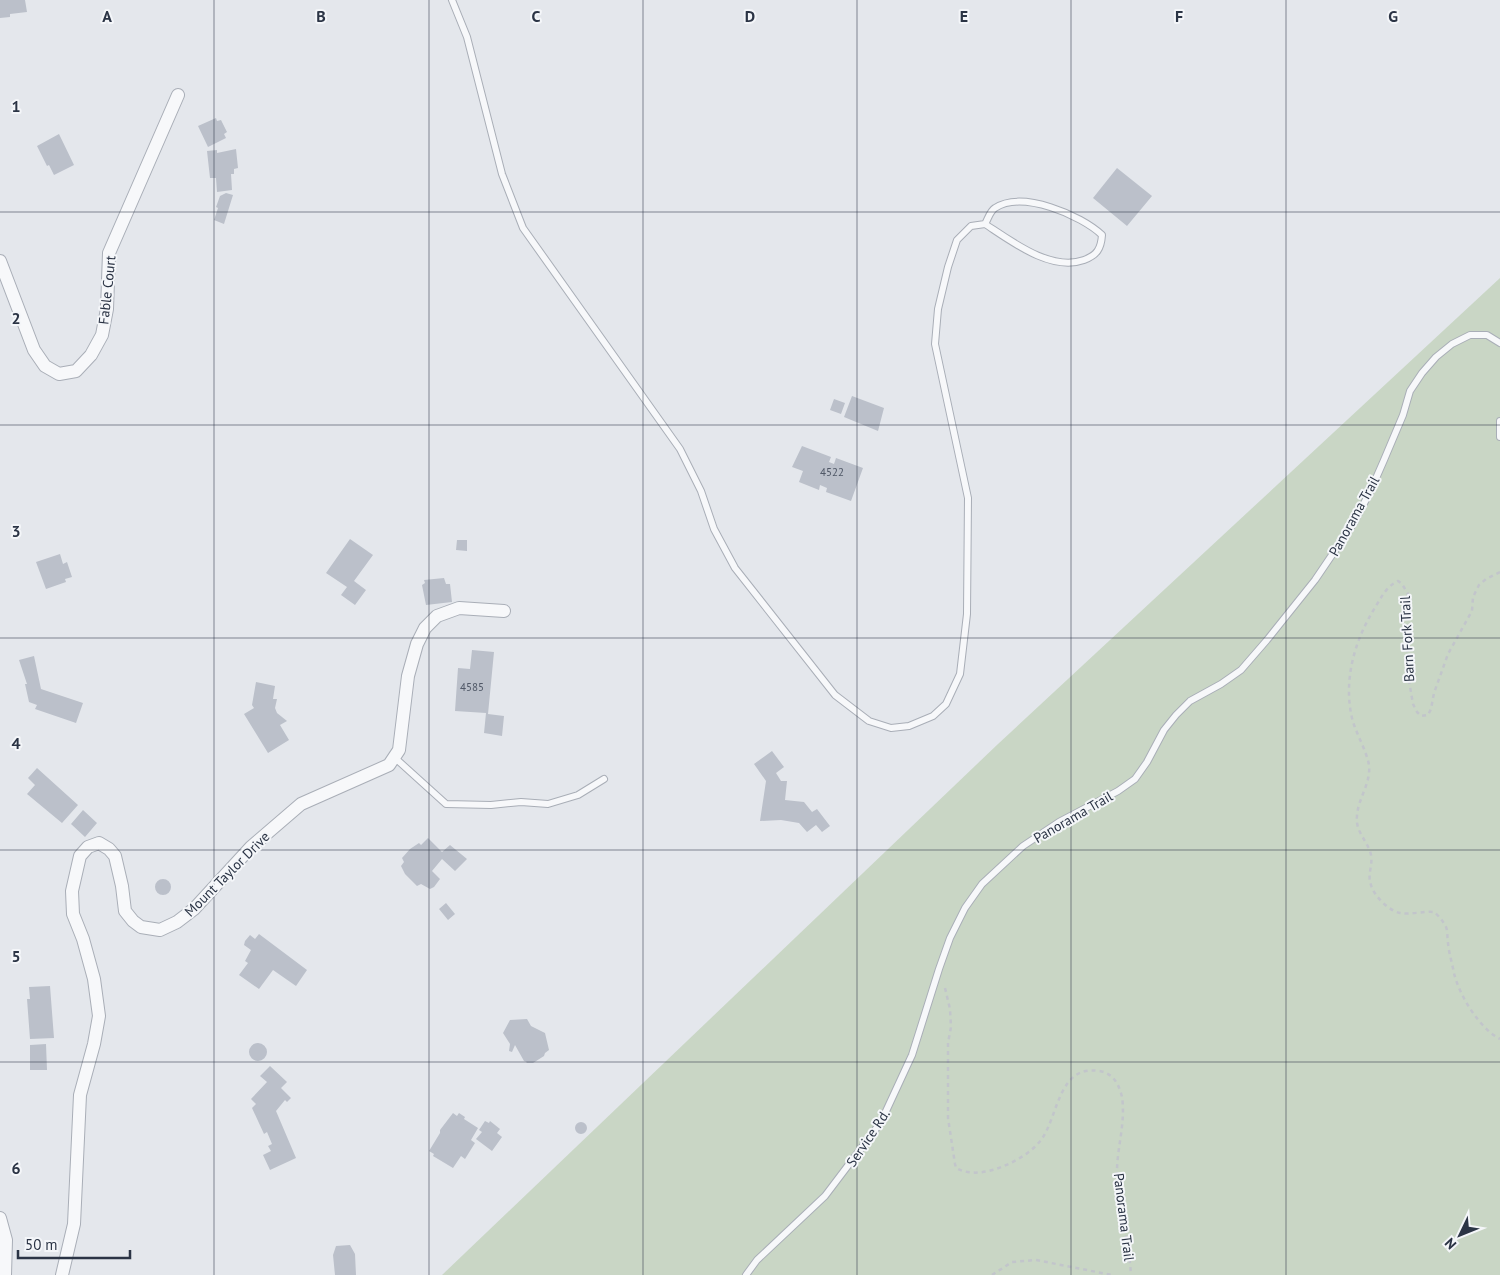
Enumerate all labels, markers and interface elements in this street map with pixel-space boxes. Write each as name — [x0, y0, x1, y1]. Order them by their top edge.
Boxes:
text: A — [102, 6, 112, 26]
text: B — [316, 6, 326, 26]
text: C — [532, 6, 541, 26]
text: D — [745, 6, 755, 26]
text: E — [960, 6, 968, 26]
text: F — [1175, 6, 1183, 26]
text: G — [1388, 6, 1398, 26]
text: 1 — [11, 96, 21, 116]
street label: Fable Court — [94, 254, 120, 325]
text: 2 — [11, 308, 21, 328]
house number: 4522 — [820, 465, 844, 479]
street label: Panorama Trail — [1325, 473, 1383, 559]
text: 3 — [11, 521, 21, 541]
street label: Barn Fork Trail — [1396, 595, 1418, 683]
house number: 4585 — [460, 680, 484, 694]
text: 4 — [11, 733, 21, 753]
street label: Panorama Trail — [1030, 787, 1116, 847]
street label: Mount Taylor Drive — [181, 828, 273, 920]
text: 5 — [11, 946, 21, 966]
street label: Service Rd. — [842, 1106, 894, 1170]
text: 6 — [11, 1158, 21, 1178]
street label: Panorama Trail — [1110, 1172, 1138, 1262]
north arrow — [1435, 1210, 1485, 1260]
scale bar — [18, 1228, 130, 1260]
text: N — [1441, 1234, 1460, 1253]
text: 50 m — [25, 1235, 58, 1254]

